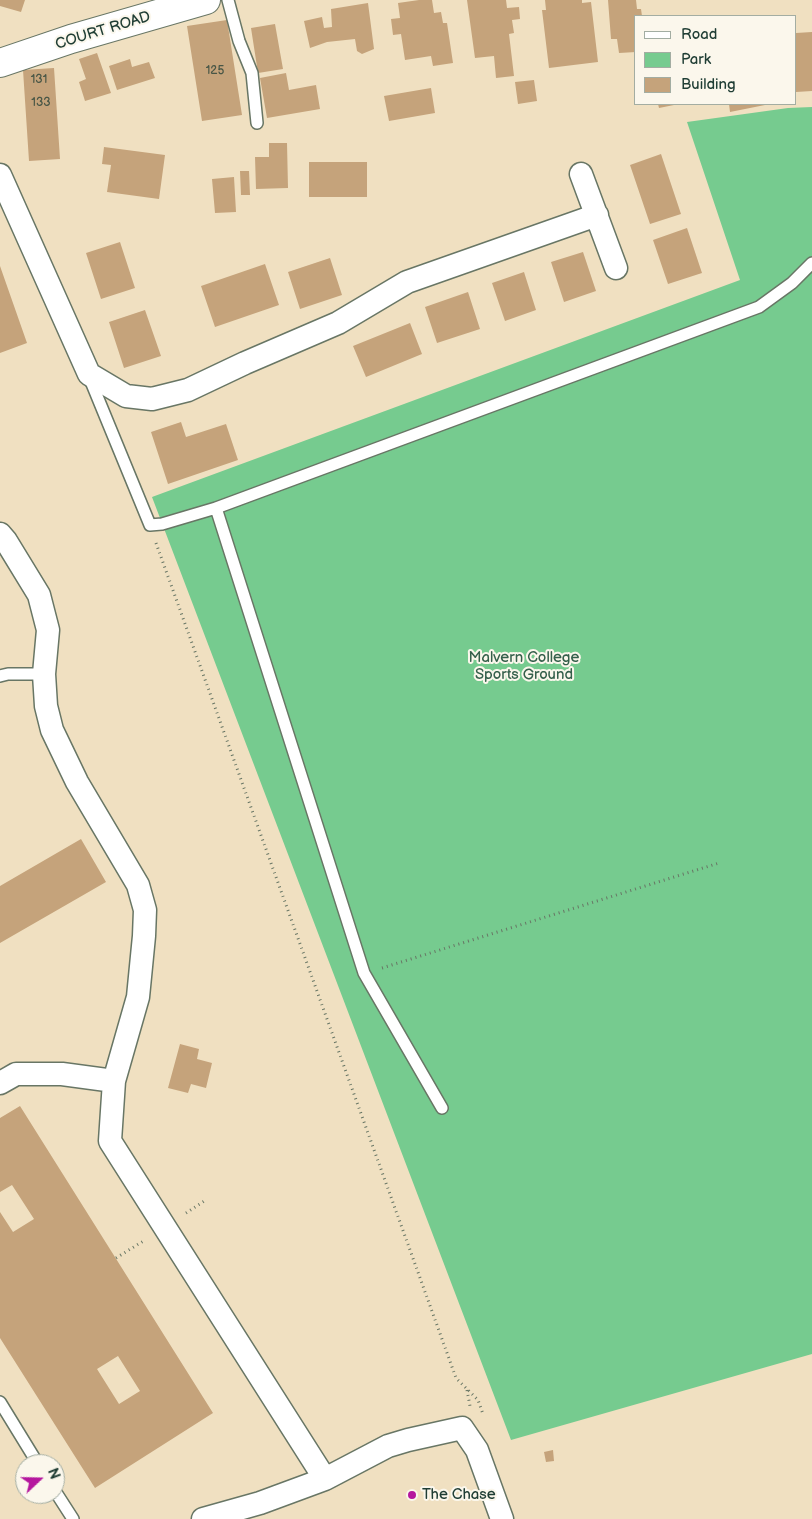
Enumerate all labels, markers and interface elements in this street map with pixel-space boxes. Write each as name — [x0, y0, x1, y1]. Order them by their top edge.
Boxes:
street label: COURT ROAD — [53, 8, 153, 54]
legend — [634, 15, 797, 105]
text: Road — [681, 25, 717, 44]
text: Park — [681, 50, 711, 69]
house number: 125 — [206, 64, 224, 78]
house number: 131 — [31, 73, 47, 87]
text: Building — [681, 75, 736, 94]
house number: 133 — [31, 96, 51, 110]
park label: Malvern College Sports Ground — [469, 649, 579, 684]
north arrow — [15, 1454, 65, 1504]
text: N — [44, 1466, 63, 1482]
place label: The Chase — [422, 1486, 496, 1504]
marker: The Chase — [406, 1489, 418, 1501]

